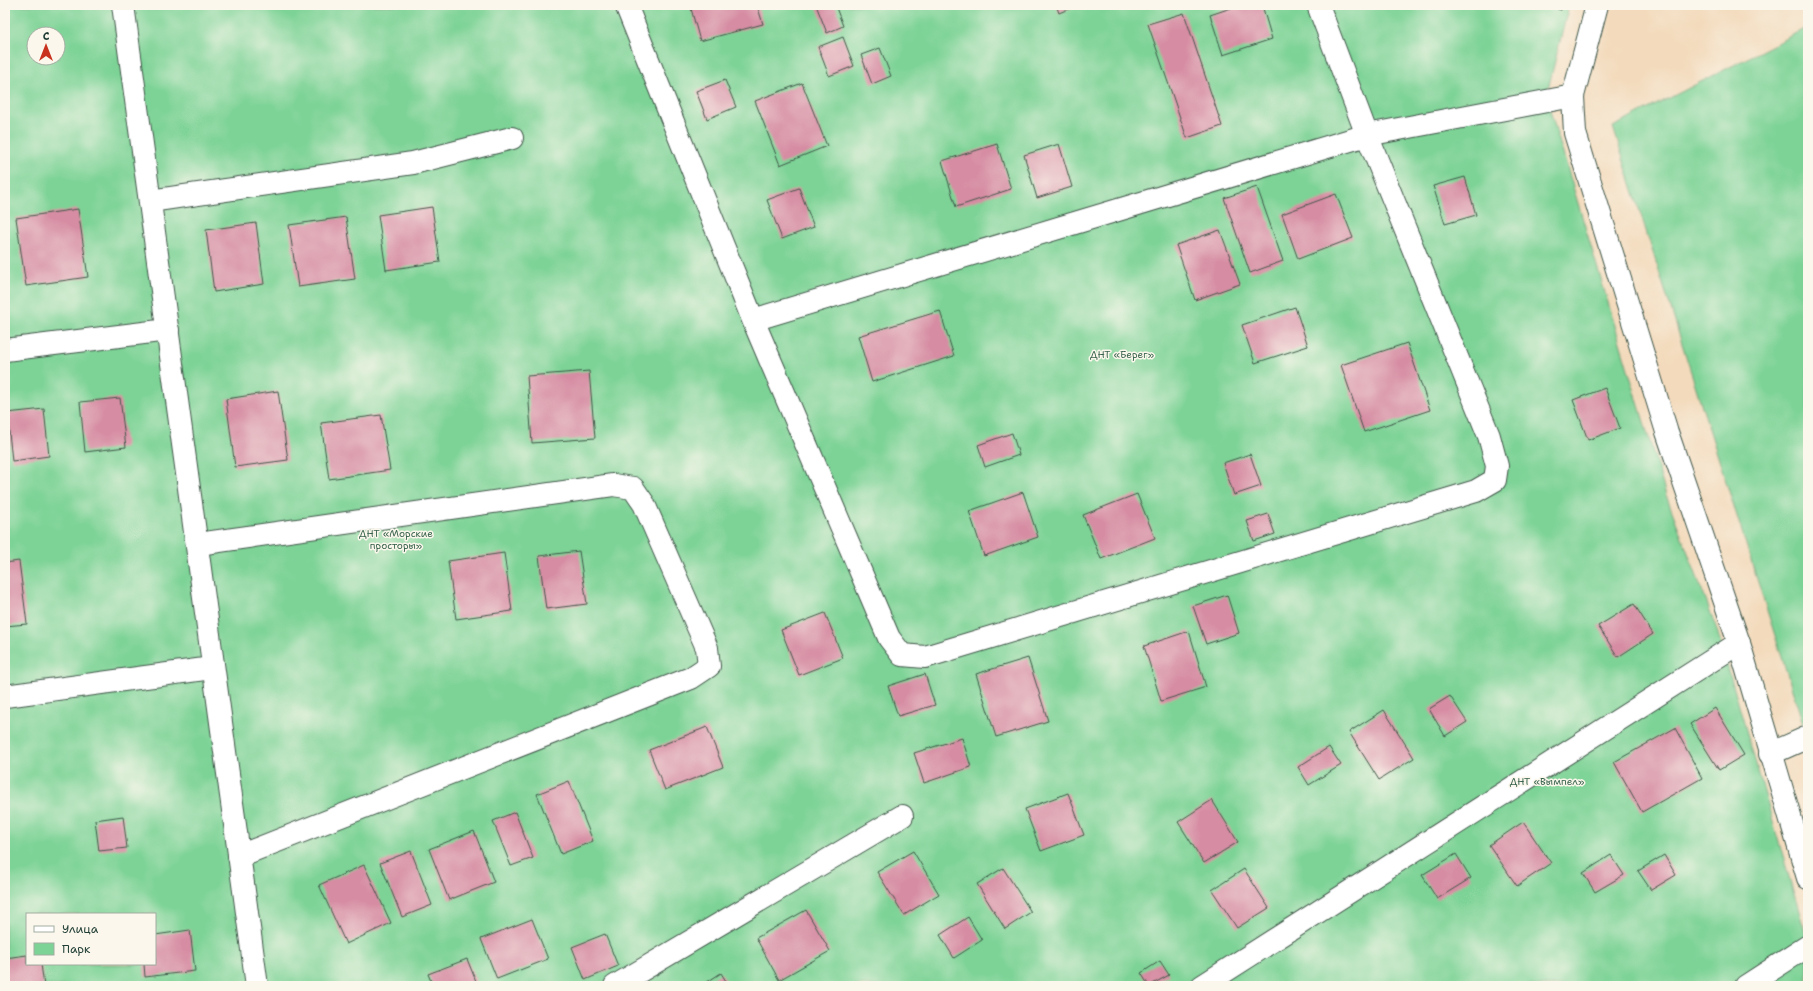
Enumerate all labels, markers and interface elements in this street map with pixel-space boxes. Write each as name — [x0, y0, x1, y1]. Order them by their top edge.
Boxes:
north arrow — [26, 26, 66, 66]
text: С — [43, 29, 50, 44]
park label: ДНТ «Берег» — [1090, 348, 1154, 361]
park label: ДНТ «Морские просторы» — [359, 527, 433, 552]
park label: ДНТ «Вымпел» — [1510, 775, 1584, 788]
legend — [26, 913, 156, 965]
text: Улица — [62, 921, 99, 937]
text: Парк — [62, 941, 91, 957]

